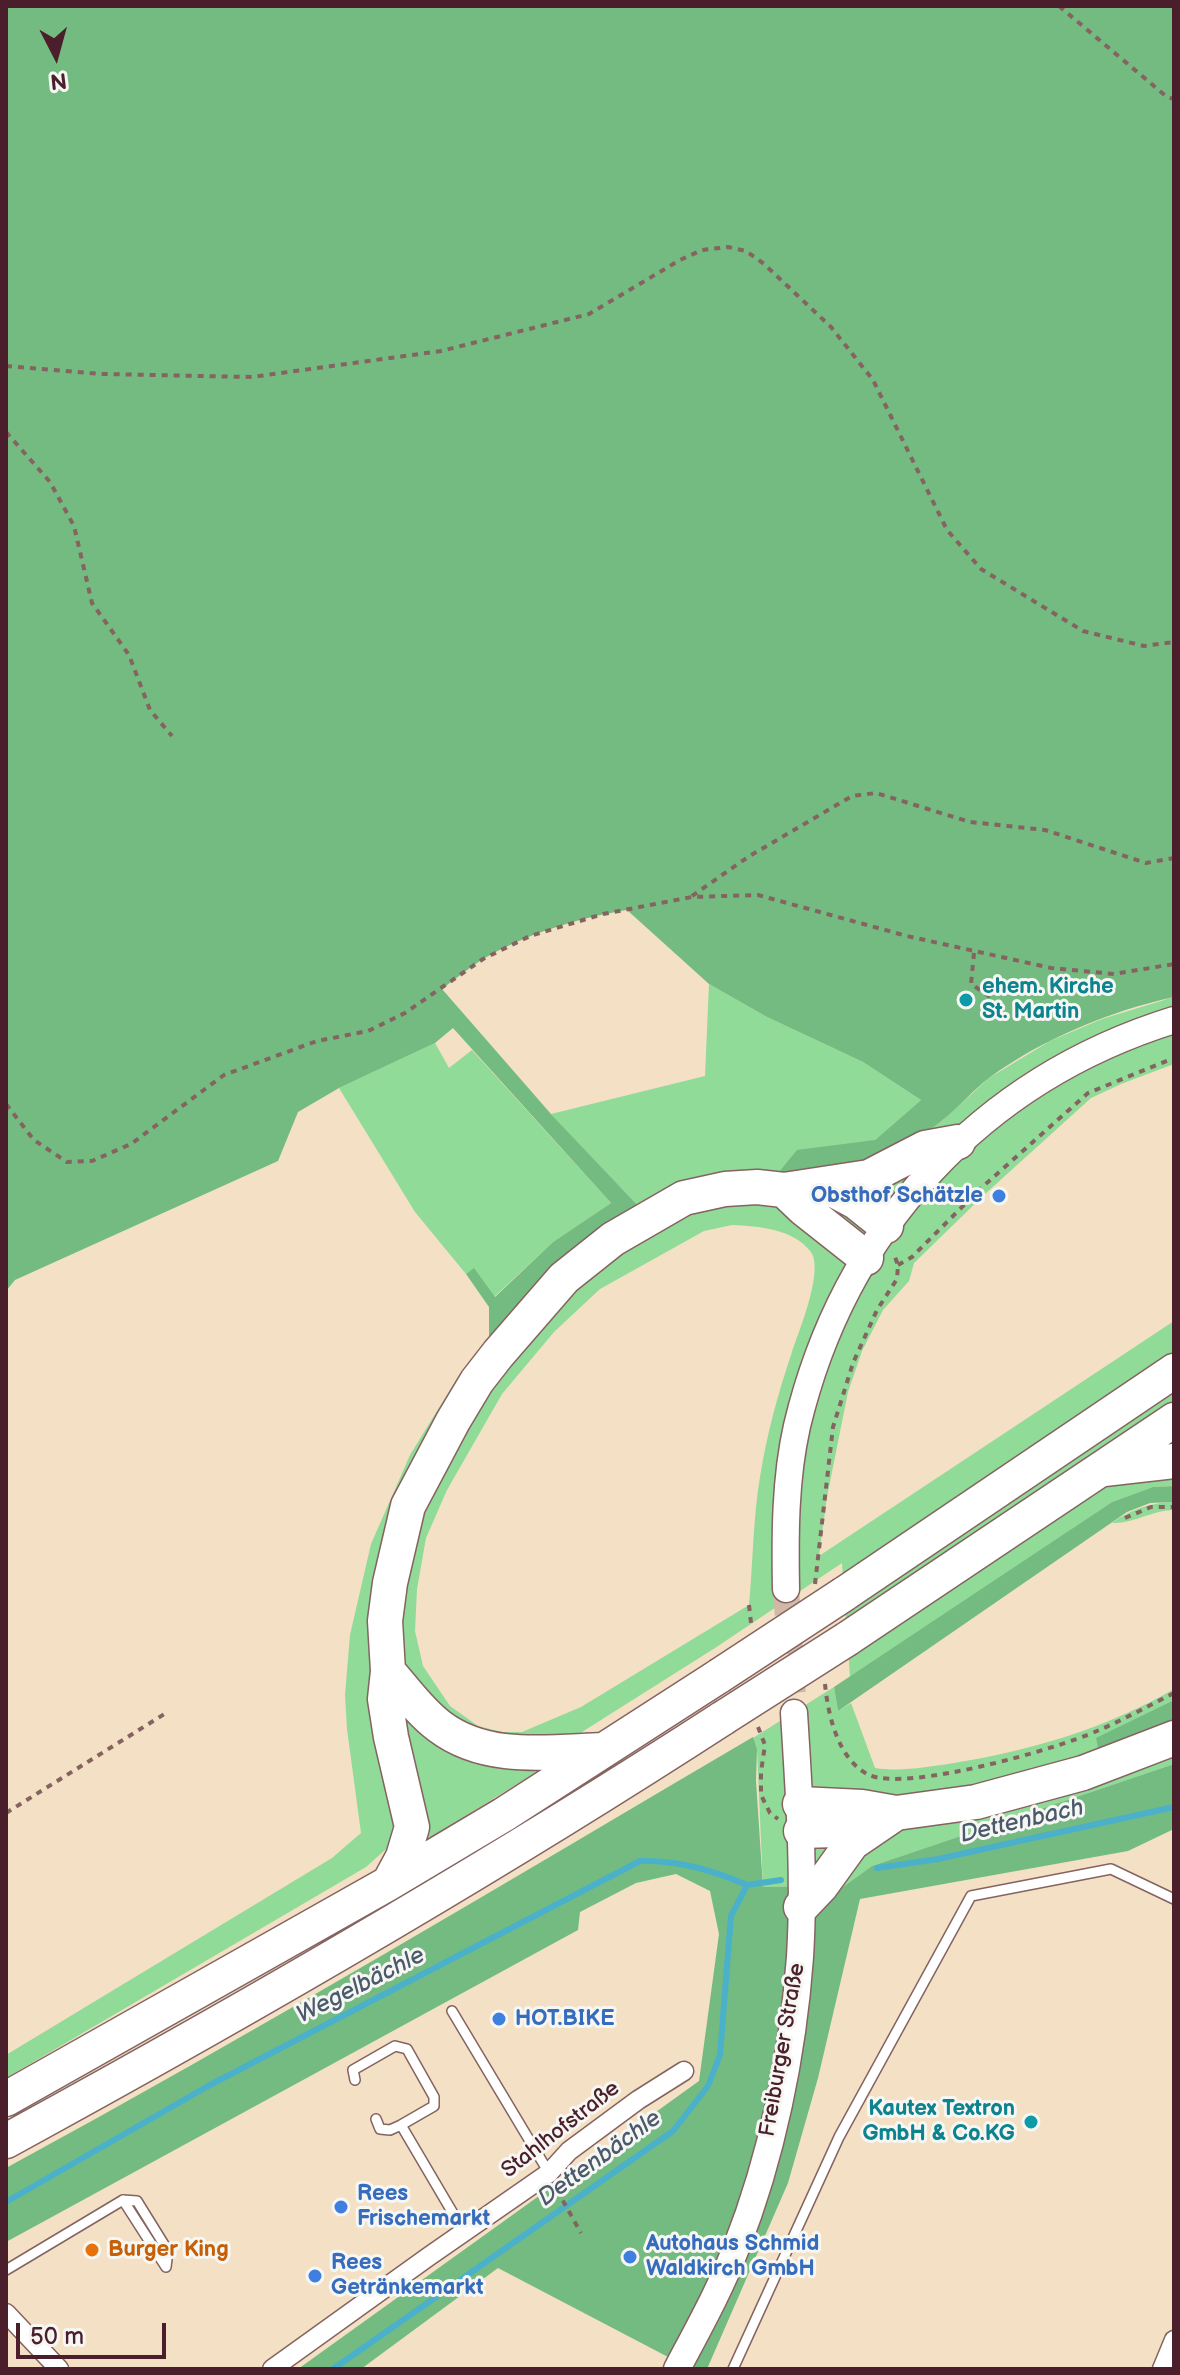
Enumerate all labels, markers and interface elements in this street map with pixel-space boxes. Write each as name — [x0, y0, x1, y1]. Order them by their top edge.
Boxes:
north arrow — [16, 16, 96, 96]
text: N — [49, 66, 68, 95]
place label: ehem. Kirche St. Martin — [982, 974, 1114, 1026]
marker: ehem. Kirche St. Martin — [957, 991, 975, 1009]
place label: Obsthof Schätzle — [811, 1183, 983, 1209]
marker: Obsthof Schätzle — [990, 1187, 1008, 1205]
water label: Dettenbach — [957, 1794, 1087, 1850]
water label: Wegelbächle — [292, 1941, 430, 2031]
street label: Freiburger Straße — [755, 1961, 811, 2139]
place label: HOT.BIKE — [515, 2006, 615, 2032]
marker: HOT.BIKE — [490, 2010, 508, 2028]
street label: Stahlhofstraße — [497, 2076, 625, 2184]
place label: Kautex Textron GmbH & Co.KG — [862, 2096, 1015, 2148]
water label: Dettenbächle — [533, 2105, 667, 2213]
marker: Kautex Textron GmbH & Co.KG — [1022, 2113, 1040, 2131]
place label: Rees Frischemarkt — [357, 2181, 490, 2232]
marker: Rees Frischemarkt — [332, 2198, 350, 2216]
place label: Autohaus Schmid Waldkirch GmbH — [646, 2231, 819, 2282]
place label: Burger King — [108, 2237, 229, 2263]
marker: Burger King — [83, 2241, 101, 2259]
marker: Autohaus Schmid Waldkirch GmbH — [621, 2248, 639, 2266]
place label: Rees Getränkemarkt — [331, 2250, 484, 2302]
marker: Rees Getränkemarkt — [306, 2267, 324, 2285]
scale bar — [20, 2307, 170, 2357]
text: 50 m — [30, 2322, 84, 2351]

